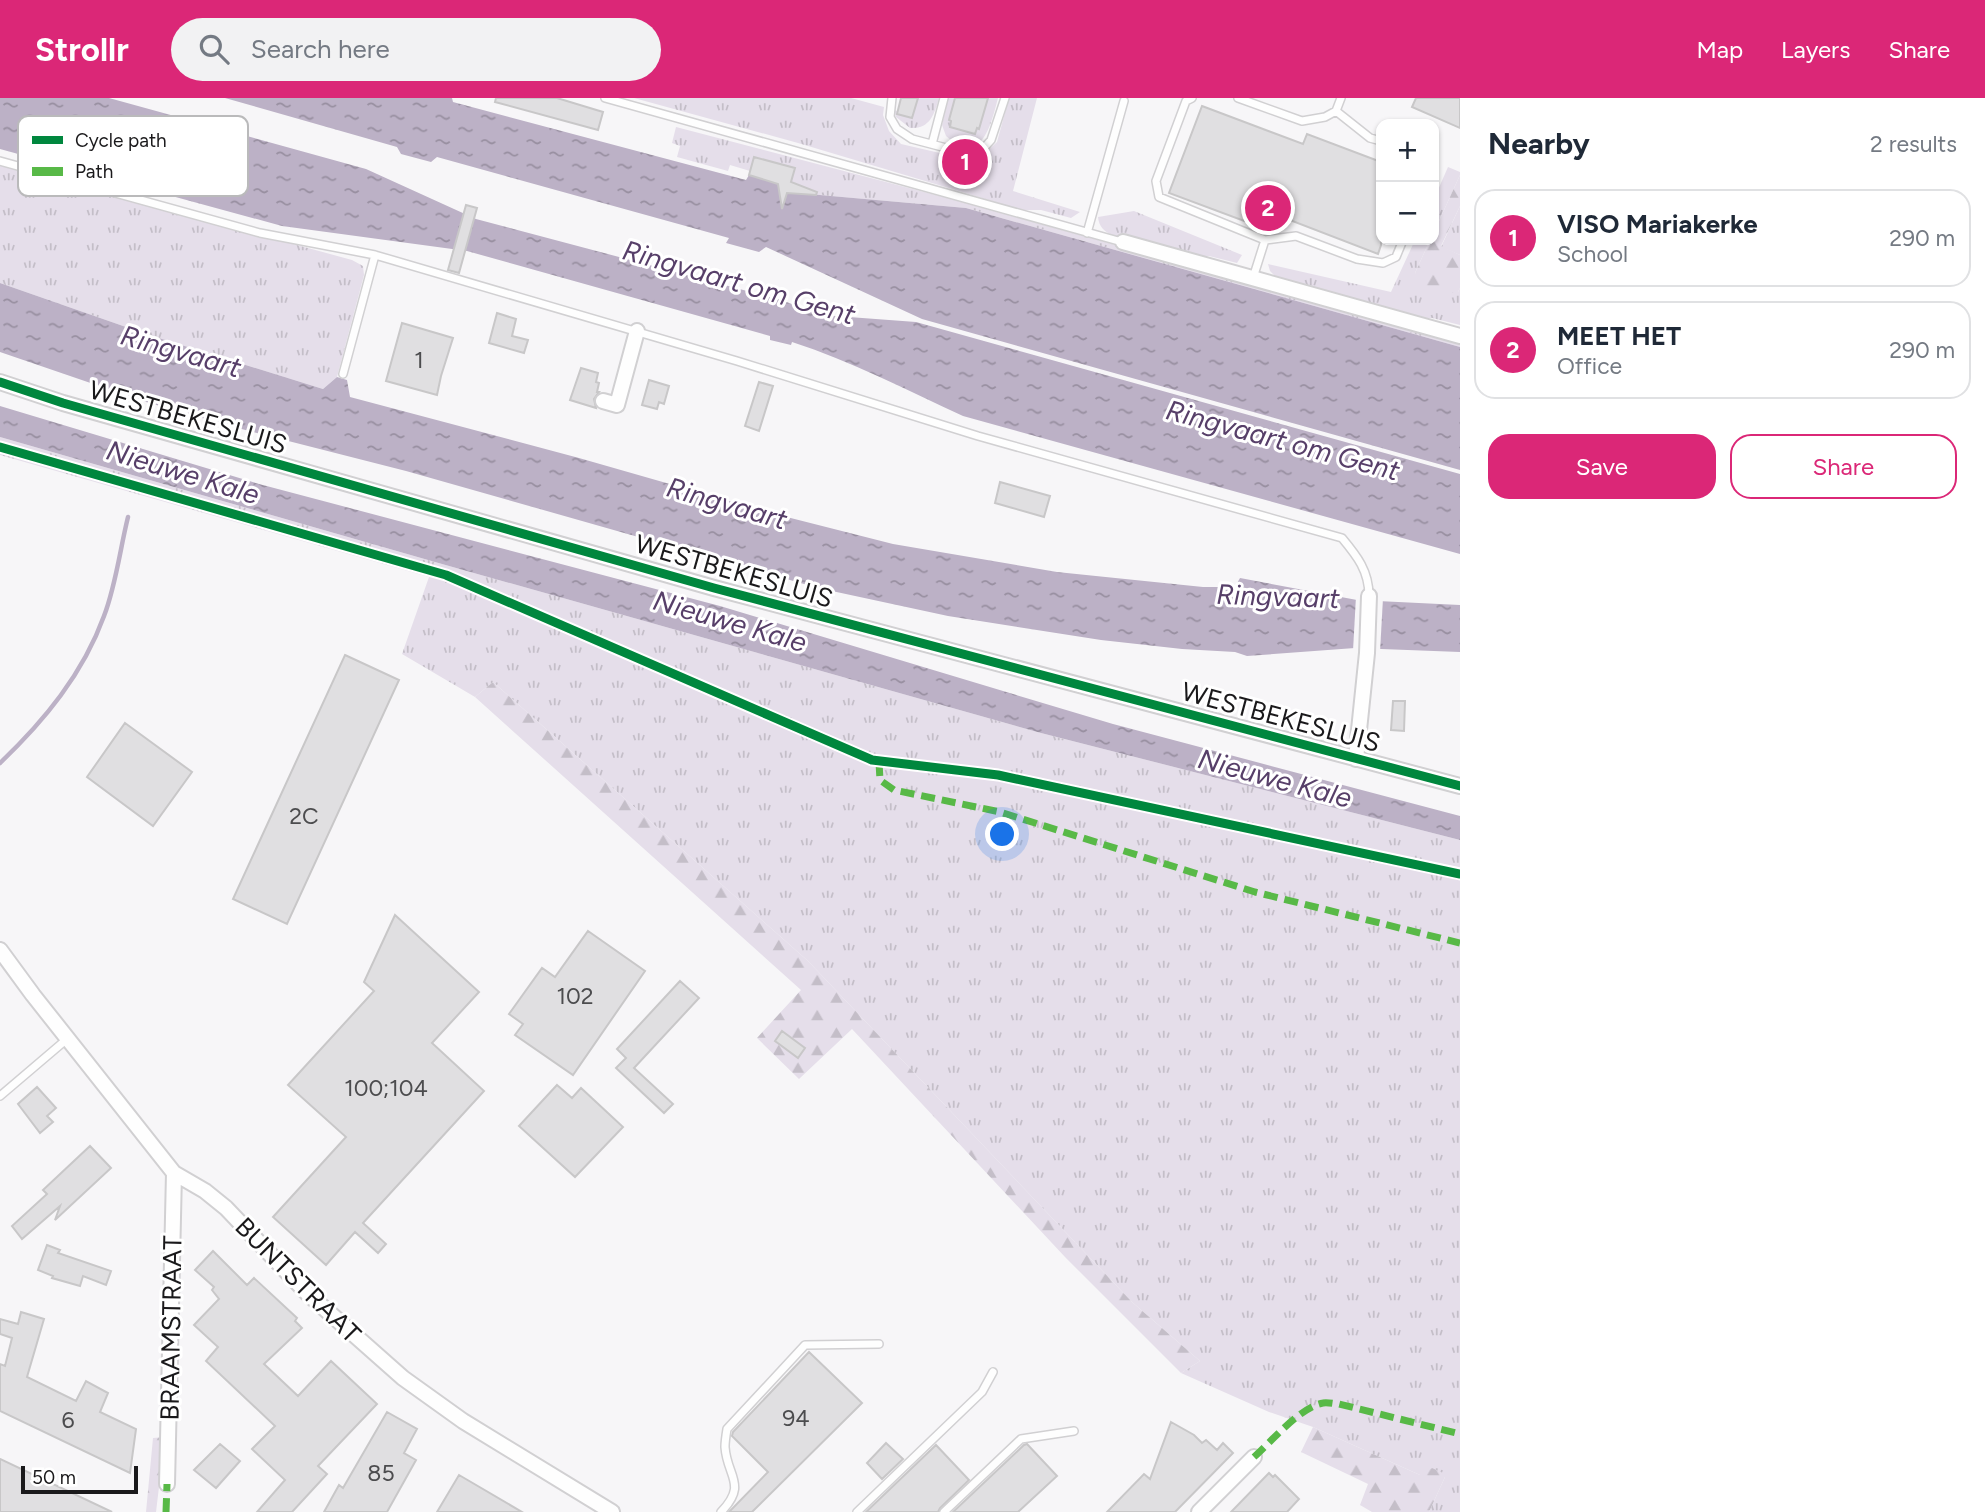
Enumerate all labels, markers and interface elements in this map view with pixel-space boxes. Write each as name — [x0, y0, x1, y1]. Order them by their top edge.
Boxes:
search box — [171, 18, 661, 81]
text: Strollr — [35, 30, 129, 69]
icon: search — [195, 30, 233, 68]
text: Search here — [251, 33, 390, 65]
text: Map — [1696, 35, 1743, 64]
text: Layers — [1781, 35, 1850, 64]
text: Share — [1888, 35, 1950, 64]
legend — [18, 116, 248, 196]
map controls — [1376, 119, 1439, 245]
button: + — [1376, 119, 1439, 182]
text: Nearby — [1488, 125, 1590, 162]
text: Cycle path — [75, 129, 167, 152]
text: 2 results — [1870, 130, 1957, 158]
pin: 1 — [942, 136, 988, 188]
text: Path — [75, 160, 113, 183]
pin: 2 — [1245, 182, 1291, 234]
button: − — [1376, 182, 1439, 245]
text: VISO Mariakerke — [1557, 208, 1758, 240]
text: 1 — [1508, 224, 1518, 252]
text: 290 m — [1889, 224, 1955, 252]
water label: Ringvaart om Gent — [619, 233, 859, 332]
text: School — [1557, 240, 1628, 268]
water label: Ringvaart — [117, 318, 245, 384]
text: MEET HET — [1557, 320, 1681, 352]
text: 2 — [1506, 336, 1520, 364]
text: 290 m — [1889, 336, 1955, 364]
house number: 1 — [414, 346, 424, 374]
text: Office — [1557, 352, 1622, 380]
street label: WESTBEKESLUIS — [86, 373, 290, 461]
water label: Ringvaart om Gent — [1162, 392, 1404, 488]
water label: Nieuwe Kale — [103, 433, 263, 511]
button: Save — [1488, 434, 1716, 499]
button: Share — [1730, 434, 1957, 499]
water label: Ringvaart — [663, 470, 791, 536]
street label: WESTBEKESLUIS — [632, 527, 836, 615]
water label: Ringvaart — [1216, 577, 1341, 615]
water label: Nieuwe Kale — [649, 583, 811, 659]
street label: WESTBEKESLUIS — [1178, 675, 1384, 759]
water label: Nieuwe Kale — [1194, 741, 1356, 815]
house number: 2C — [289, 802, 319, 830]
your location — [985, 817, 1019, 851]
house number: 102 — [556, 982, 594, 1010]
house number: 100;104 — [344, 1074, 428, 1102]
street label: BUNTSTRAAT — [228, 1210, 368, 1350]
street label: BRAAMSTRAAT — [153, 1234, 189, 1421]
house number: 94 — [782, 1404, 810, 1432]
house number: 6 — [61, 1406, 75, 1434]
house number: 85 — [367, 1459, 395, 1487]
scale bar — [21, 1463, 138, 1495]
text: 50 m — [32, 1466, 76, 1489]

